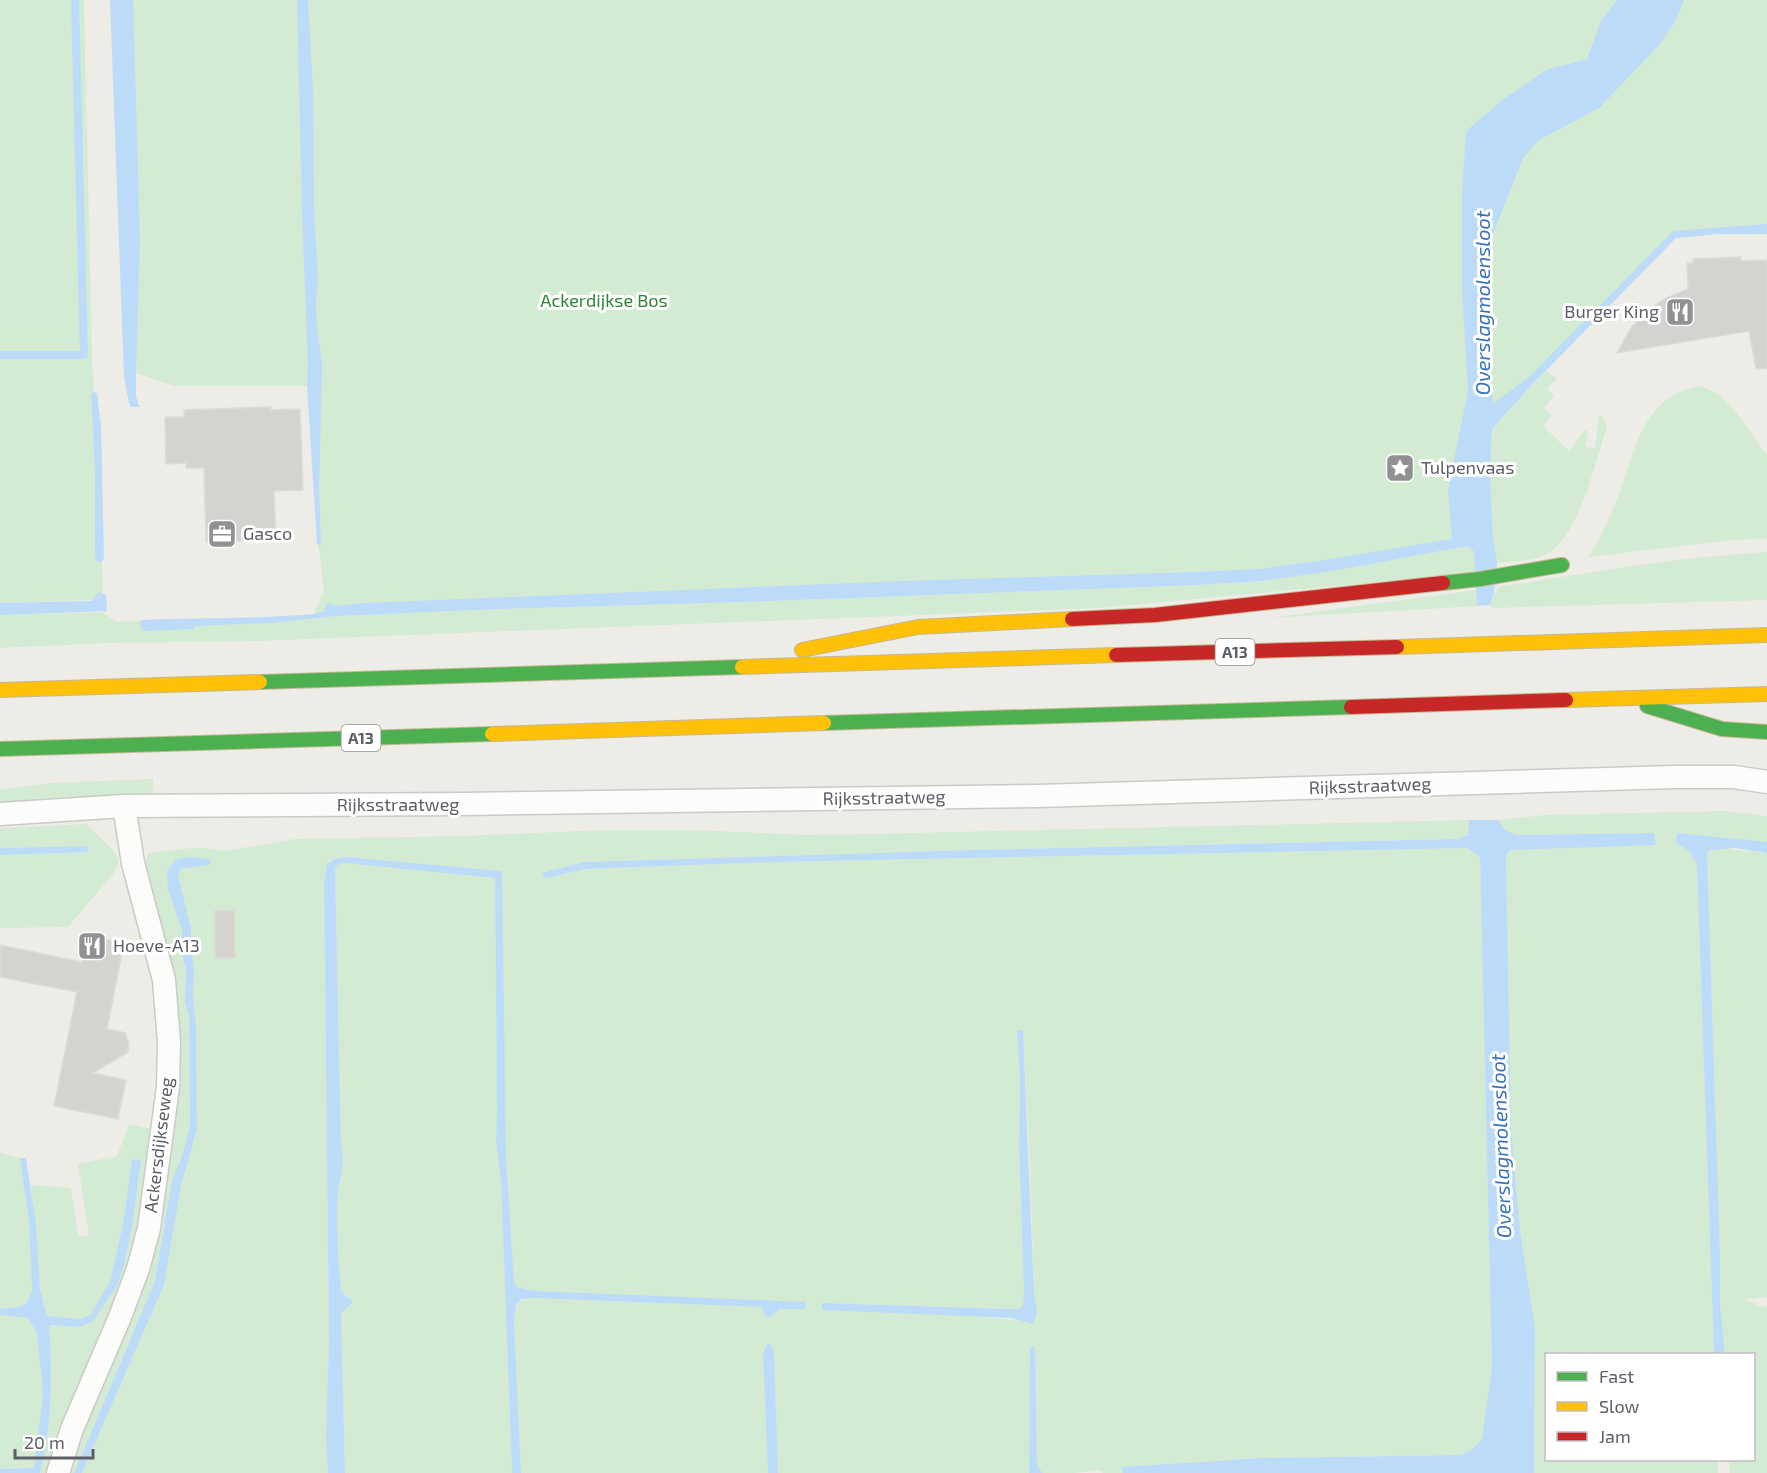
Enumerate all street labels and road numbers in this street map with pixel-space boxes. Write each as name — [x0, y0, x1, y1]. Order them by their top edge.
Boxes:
road number: A13 — [1216, 639, 1254, 665]
road number: A13 — [342, 725, 380, 751]
street label: Rijksstraatweg — [1308, 772, 1432, 798]
street label: Rijksstraatweg — [822, 785, 946, 809]
street label: Rijksstraatweg — [337, 793, 459, 815]
street label: Ackersdijkseweg — [139, 1076, 177, 1214]

